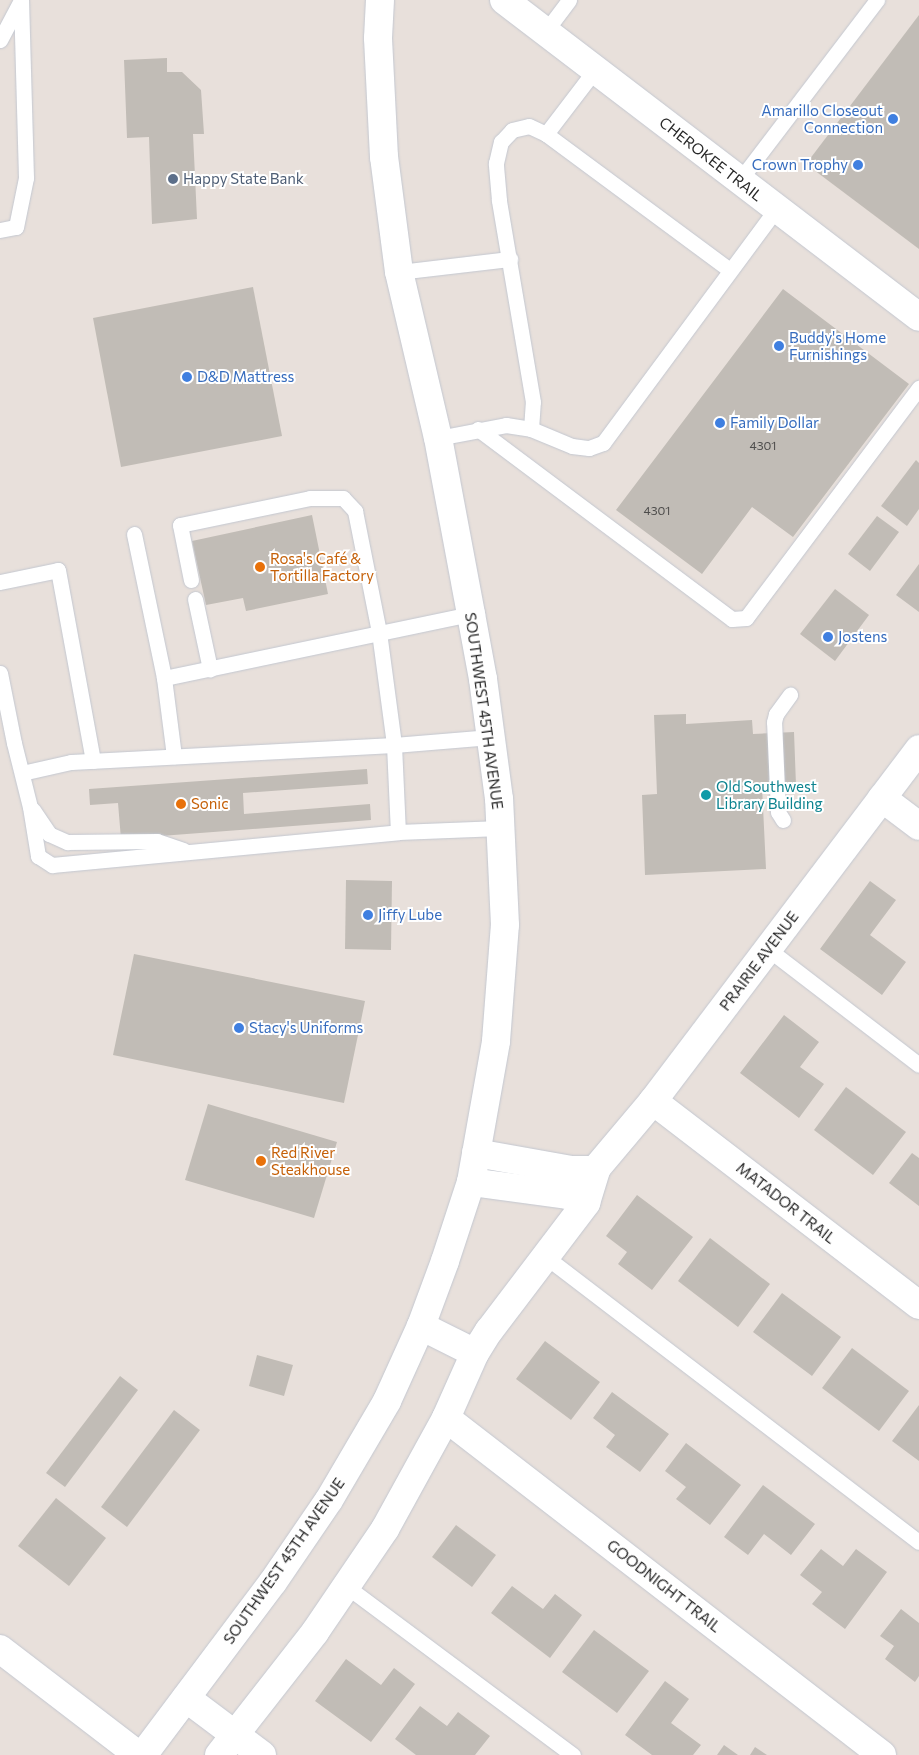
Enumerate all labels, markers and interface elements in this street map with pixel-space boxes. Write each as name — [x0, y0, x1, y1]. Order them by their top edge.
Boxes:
place label: Amarillo Closeout Connection — [761, 101, 883, 136]
street label: CHEROKEE TRAIL — [656, 113, 766, 205]
marker: Amarillo Closeout Connection — [887, 113, 899, 125]
place label: Crown Trophy — [752, 156, 848, 174]
marker: Crown Trophy — [852, 159, 864, 171]
place label: Happy State Bank — [183, 170, 304, 188]
marker: Happy State Bank — [167, 173, 179, 185]
place label: Buddy's Home Furnishings — [789, 328, 886, 363]
marker: Buddy's Home Furnishings — [773, 340, 785, 352]
place label: D&D Mattress — [197, 368, 294, 386]
marker: D&D Mattress — [181, 371, 193, 383]
place label: Family Dollar — [730, 414, 819, 432]
marker: Family Dollar — [714, 417, 726, 429]
house number: 4301 — [749, 439, 777, 453]
house number: 4301 — [643, 504, 671, 518]
place label: Rosa's Café & Tortilla Factory — [270, 549, 374, 584]
marker: Rosa's Café & Tortilla Factory — [254, 561, 266, 573]
street label: SOUTHWEST 45TH AVENUE — [461, 611, 507, 811]
place label: Jostens — [838, 628, 887, 646]
marker: Jostens — [822, 631, 834, 643]
place label: Old Southwest Library Building — [716, 777, 823, 812]
marker: Old Southwest Library Building — [700, 789, 712, 801]
place label: Sonic — [191, 795, 229, 813]
marker: Sonic — [175, 798, 187, 810]
place label: Jiffy Lube — [378, 906, 442, 924]
street label: PRAIRIE AVENUE — [716, 908, 802, 1014]
marker: Jiffy Lube — [362, 909, 374, 921]
place label: Stacy's Uniforms — [249, 1019, 363, 1037]
marker: Stacy's Uniforms — [233, 1022, 245, 1034]
place label: Red River Steakhouse — [271, 1143, 350, 1178]
marker: Red River Steakhouse — [255, 1155, 267, 1167]
street label: MATADOR TRAIL — [733, 1159, 839, 1247]
street label: SOUTHWEST 45TH AVENUE — [220, 1474, 348, 1648]
street label: GOODNIGHT TRAIL — [603, 1536, 725, 1636]

